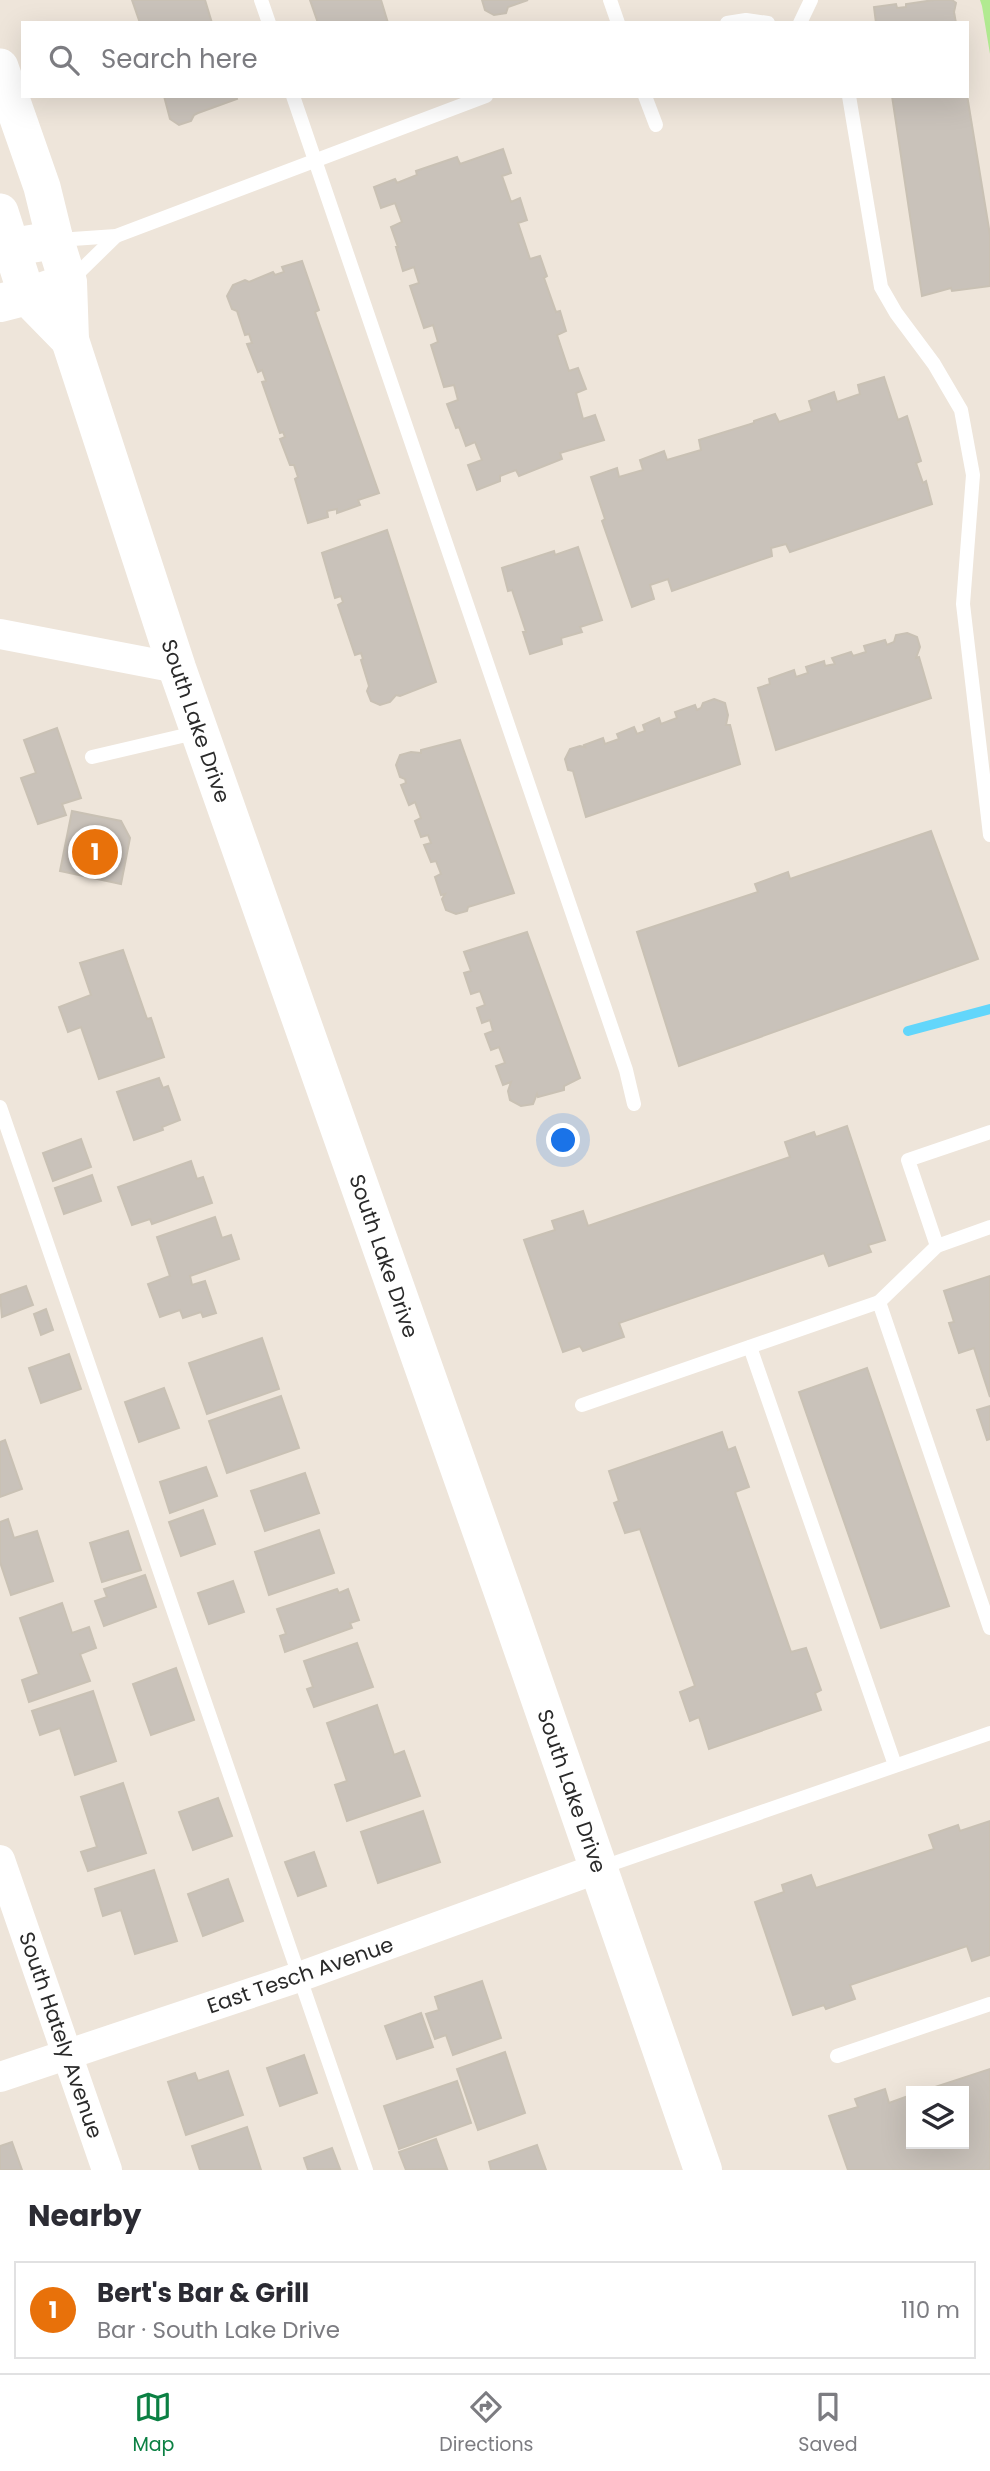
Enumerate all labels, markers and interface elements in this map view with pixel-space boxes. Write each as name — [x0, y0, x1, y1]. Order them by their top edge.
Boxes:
search box — [21, 21, 969, 98]
icon: search — [45, 41, 83, 79]
text: Search here — [101, 41, 258, 77]
street label: South Lake Drive — [154, 635, 238, 807]
pin: 1 — [72, 826, 118, 878]
your location — [546, 1123, 580, 1157]
street label: South Lake Drive — [342, 1170, 426, 1342]
street label: South Lake Drive — [530, 1705, 614, 1877]
street label: South Hately Avenue — [12, 1928, 110, 2142]
street label: East Tesch Avenue — [203, 1930, 397, 2020]
map controls — [906, 2086, 969, 2149]
button: layers — [906, 2086, 969, 2149]
text: Nearby — [28, 2194, 142, 2237]
text: Bert's Bar & Grill — [97, 2275, 309, 2311]
text: 1 — [49, 2294, 57, 2326]
text: 110 m — [901, 2294, 960, 2326]
text: Bar · South Lake Drive — [97, 2314, 340, 2346]
tab: Map — [132, 2388, 174, 2459]
tab: Directions — [439, 2388, 534, 2459]
tab: Saved — [798, 2388, 858, 2459]

